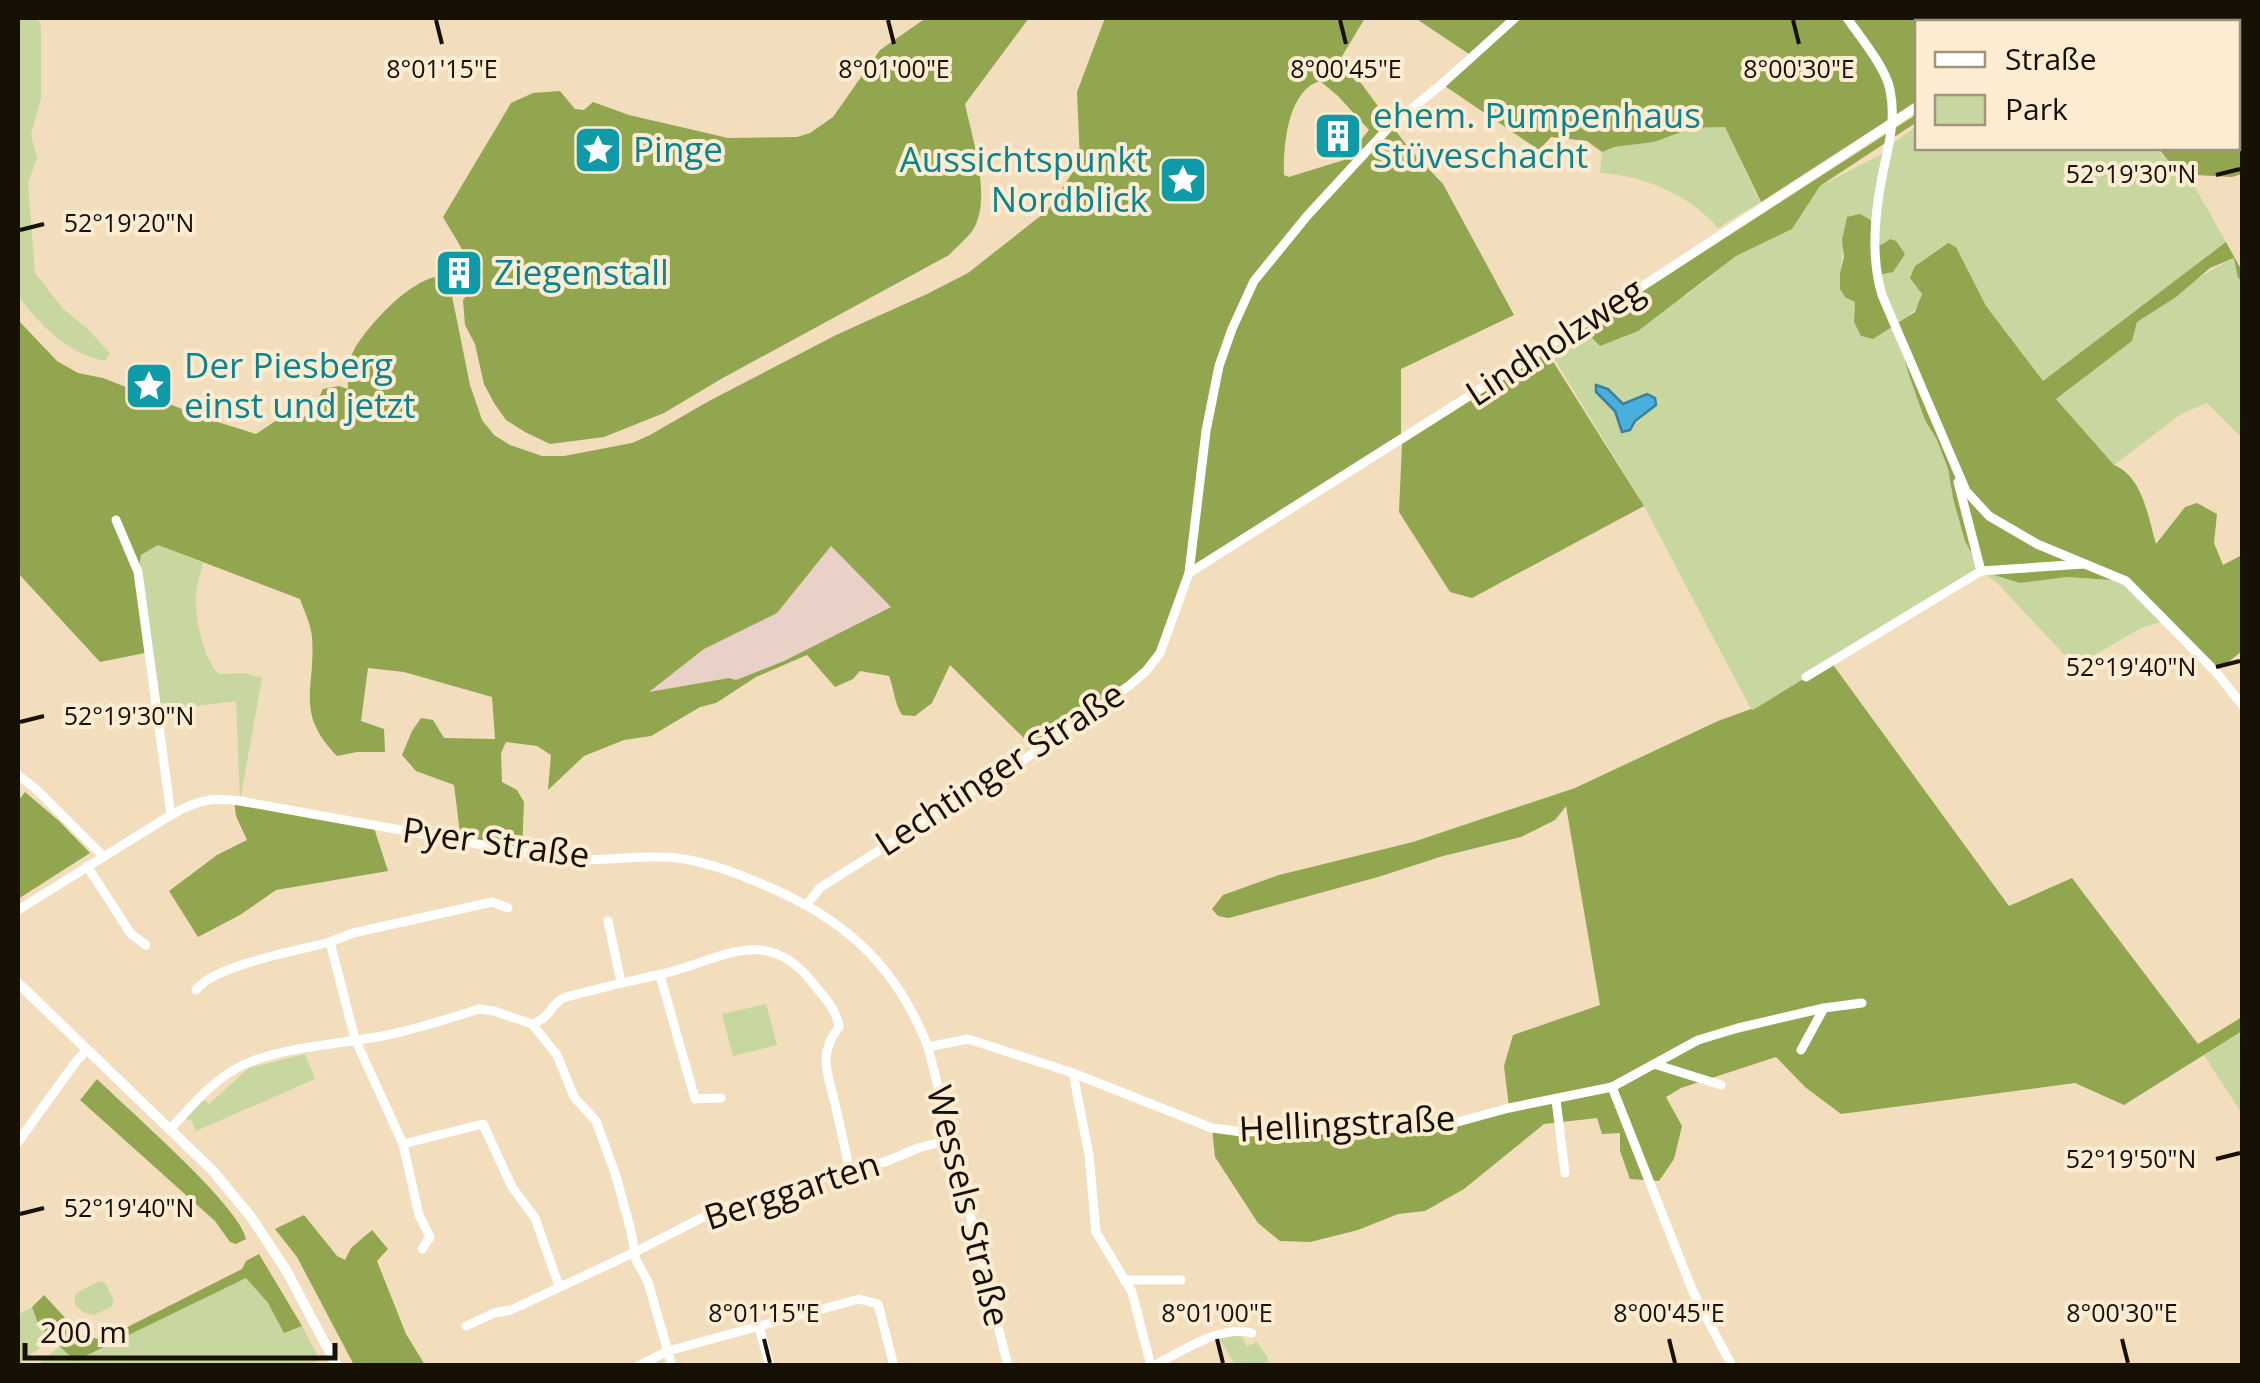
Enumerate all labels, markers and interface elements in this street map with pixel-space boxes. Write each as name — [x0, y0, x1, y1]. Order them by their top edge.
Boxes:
legend — [1915, 20, 2240, 150]
text: Straße — [2005, 38, 2097, 79]
text: 8°01'15"E — [386, 51, 498, 85]
text: 8°01'00"E — [838, 51, 950, 85]
text: 8°00'45"E — [1290, 51, 1402, 85]
text: 8°00'30"E — [1743, 51, 1855, 85]
text: Park — [2005, 88, 2068, 129]
place label: ehem. Pumpenhaus Stüveschacht — [1373, 91, 1701, 178]
building icon: ehem. Pumpenhaus Stüveschacht — [1312, 110, 1364, 162]
place icon: Pinge — [572, 124, 624, 176]
place label: Pinge — [633, 125, 723, 172]
place label: Aussichtspunkt Nordblick — [900, 135, 1149, 222]
place icon: Aussichtspunkt Nordblick — [1157, 154, 1209, 206]
text: 52°19'30"N — [2066, 156, 2196, 190]
text: 52°19'20"N — [64, 205, 194, 239]
building icon: Ziegenstall — [433, 247, 485, 299]
place label: Ziegenstall — [494, 248, 669, 295]
street label: Lindholzweg — [1456, 266, 1652, 416]
place label: Der Piesberg einst und jetzt — [184, 341, 415, 428]
place icon: Der Piesberg einst und jetzt — [123, 360, 175, 412]
text: 52°19'40"N — [2066, 649, 2196, 683]
street label: Lechtinger Straße — [866, 670, 1133, 866]
text: 52°19'30"N — [64, 698, 194, 732]
street label: Pyer Straße — [400, 805, 593, 878]
street label: Wessels Straße — [917, 1080, 1022, 1331]
street label: Hellingstraße — [1237, 1093, 1456, 1152]
street label: Berggarten — [698, 1139, 885, 1240]
text: 52°19'50"N — [2066, 1141, 2196, 1175]
text: 52°19'40"N — [64, 1190, 194, 1224]
text: 8°01'15"E — [708, 1295, 820, 1329]
text: 8°01'00"E — [1161, 1295, 1273, 1329]
text: 8°00'45"E — [1613, 1295, 1725, 1329]
text: 8°00'30"E — [2066, 1295, 2178, 1329]
scale bar — [25, 1298, 335, 1360]
text: 200 m — [40, 1311, 127, 1352]

